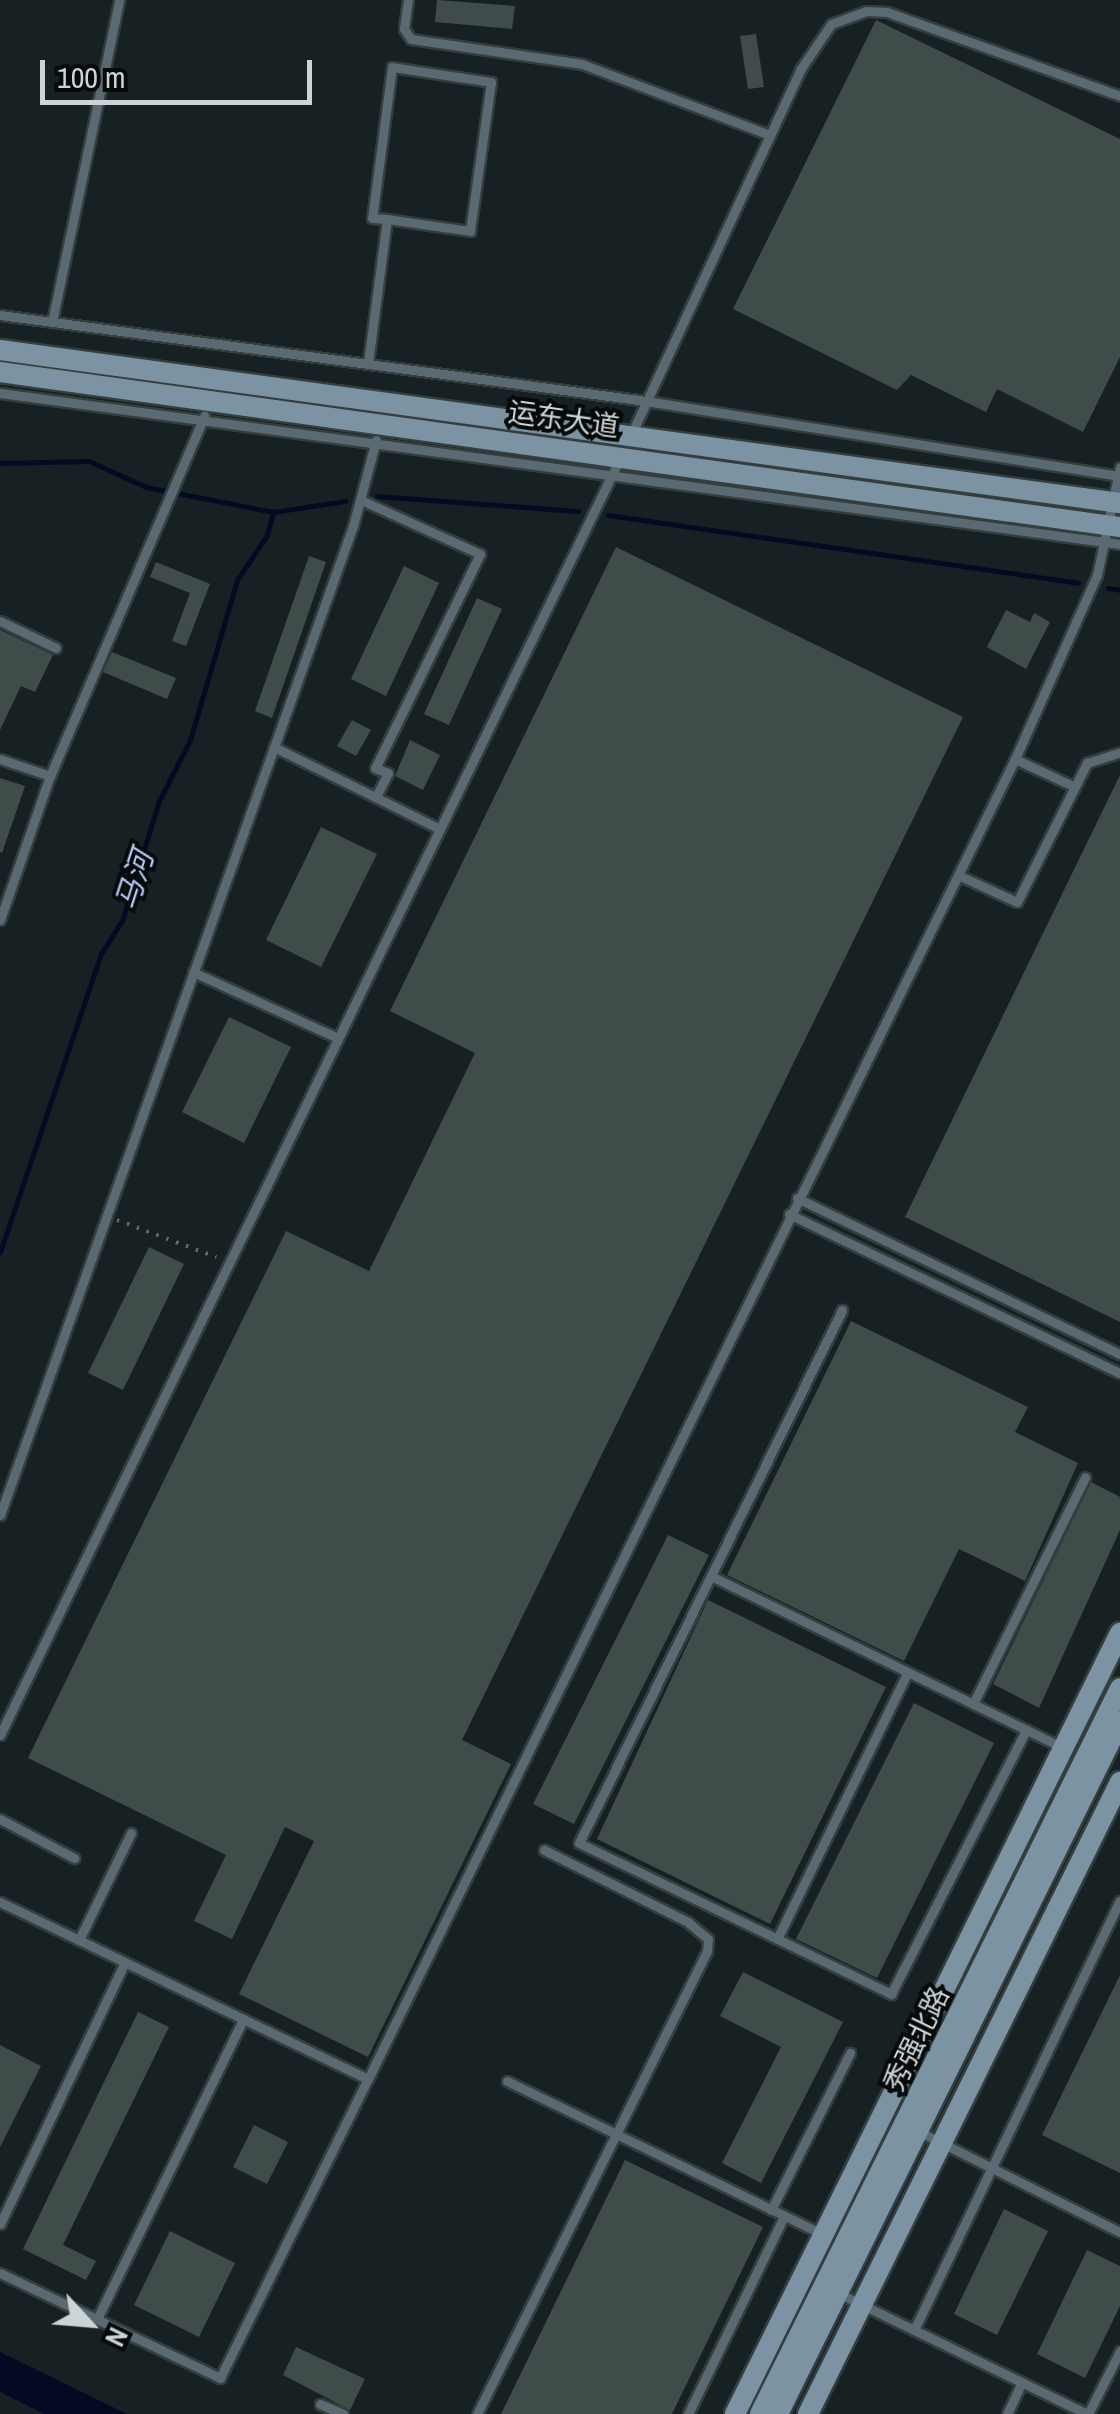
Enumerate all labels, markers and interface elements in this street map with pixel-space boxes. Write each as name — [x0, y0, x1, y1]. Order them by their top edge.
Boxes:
scale bar — [45, 40, 318, 102]
text: 100 m — [57, 57, 125, 97]
street label: 运东大道 — [506, 395, 622, 443]
water label: 马河 — [108, 846, 160, 914]
street label: 秀强北路 — [876, 1981, 956, 2097]
north arrow — [40, 2274, 140, 2374]
text: N — [96, 2321, 138, 2353]

